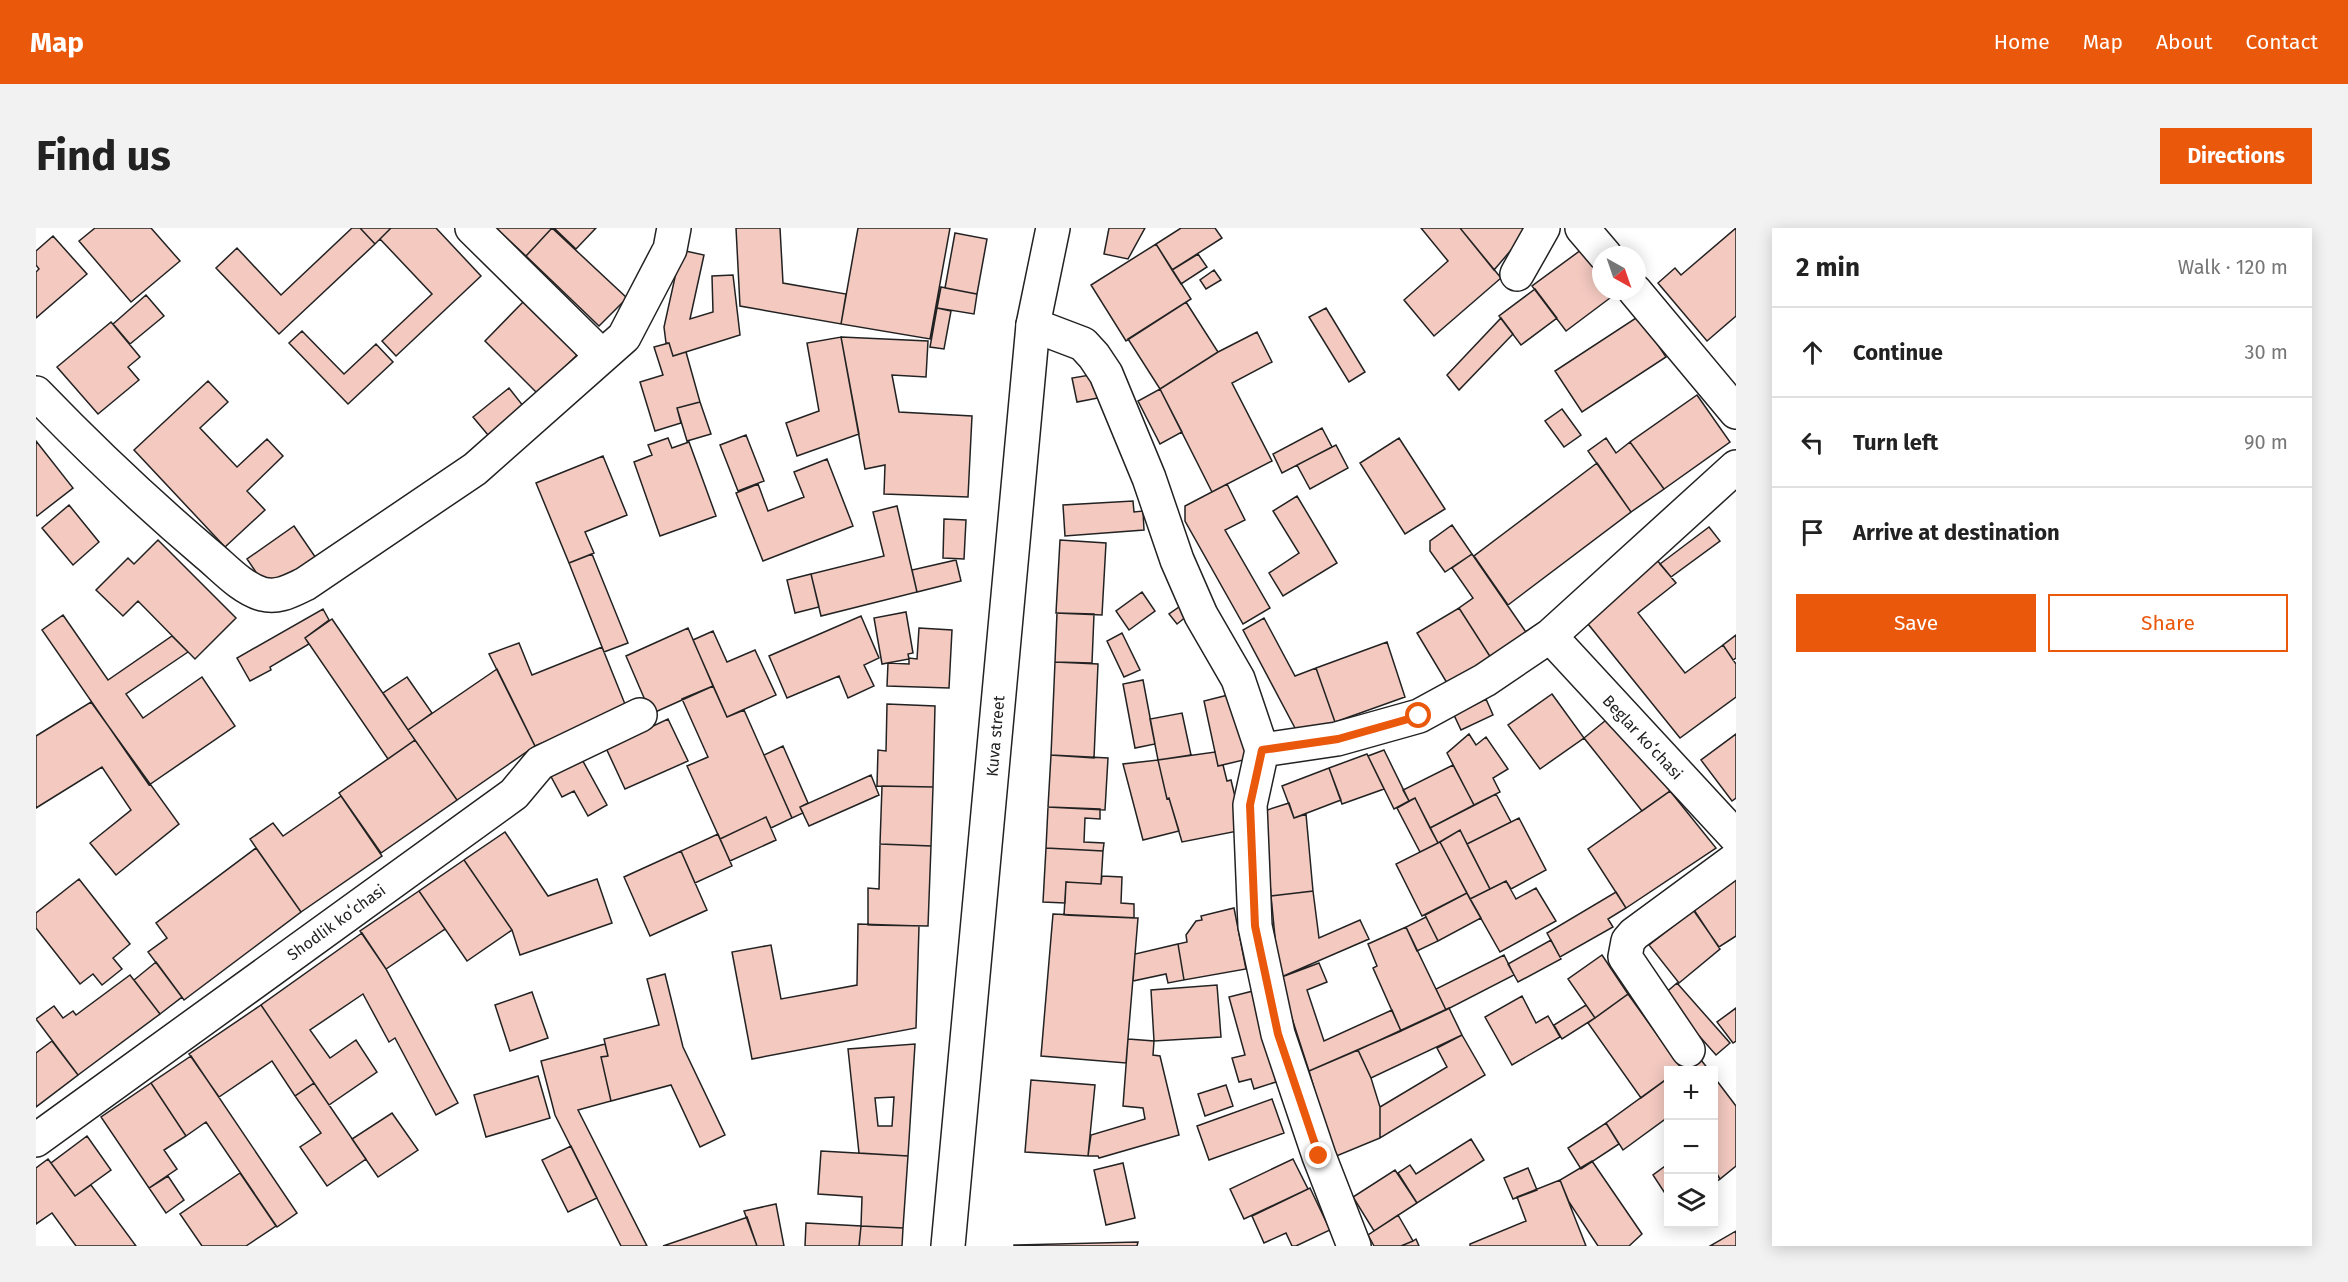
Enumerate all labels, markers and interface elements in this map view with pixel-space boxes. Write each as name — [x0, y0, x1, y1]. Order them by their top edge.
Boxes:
text: Map — [30, 26, 84, 59]
text: Home — [1994, 29, 2050, 55]
text: Map — [2083, 29, 2123, 55]
text: About — [2156, 29, 2213, 55]
text: Contact — [2246, 29, 2318, 55]
button: Directions — [2160, 128, 2312, 184]
text: Find us — [36, 131, 171, 181]
north arrow — [1592, 246, 1646, 300]
text: 2 min — [1796, 252, 1860, 283]
text: Walk · 120 m — [2178, 255, 2288, 279]
icon: ahead — [1796, 336, 1829, 369]
text: Continue — [1853, 339, 1943, 366]
text: 30 m — [2244, 340, 2288, 364]
icon: left — [1796, 426, 1829, 459]
text: Turn left — [1853, 429, 1938, 456]
text: 90 m — [2244, 430, 2288, 454]
icon: arrive — [1796, 516, 1829, 549]
text: Arrive at destination — [1853, 519, 2060, 546]
button: Save — [1796, 594, 2036, 652]
button: Share — [2048, 594, 2288, 652]
street label: Beglar koʻchasi — [1599, 691, 1687, 784]
street label: Kuva street — [982, 694, 1009, 777]
route start — [1405, 702, 1431, 728]
street label: Shodlik koʻchasi — [283, 880, 389, 964]
map controls — [1664, 1066, 1718, 1228]
button: + — [1664, 1066, 1718, 1120]
button: − — [1664, 1120, 1718, 1174]
route end — [1305, 1142, 1331, 1168]
button: layers — [1664, 1174, 1718, 1228]

